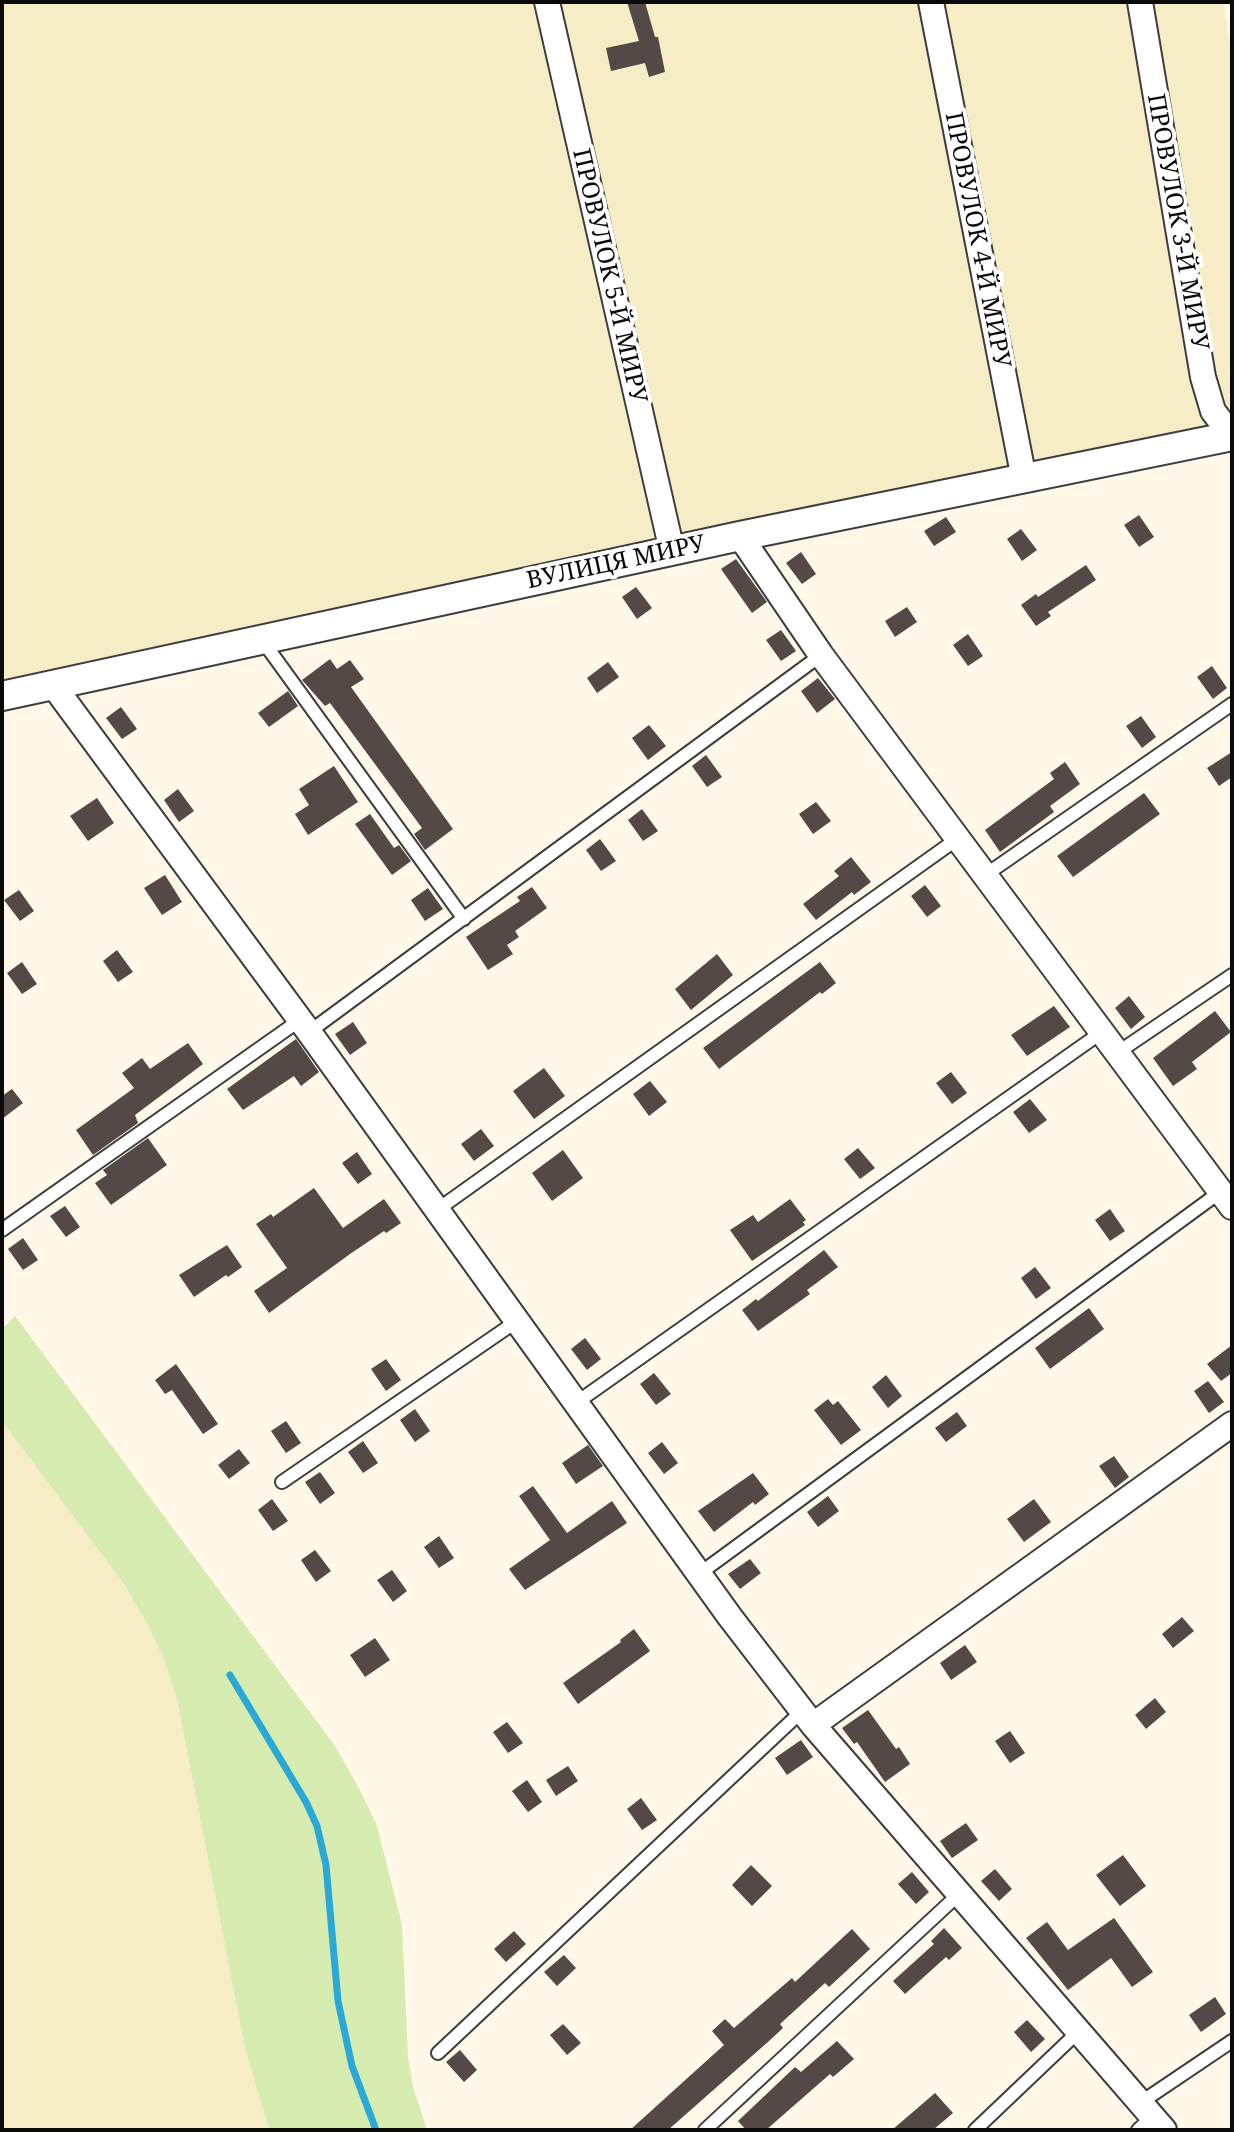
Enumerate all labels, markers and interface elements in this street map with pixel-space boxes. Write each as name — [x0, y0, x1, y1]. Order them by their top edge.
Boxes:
street label: ПРОВУЛОК 3-Й МИРУ — [1140, 91, 1214, 353]
street label: ПРОВУЛОК 4-Й МИРУ — [938, 110, 1016, 370]
street label: ПРОВУЛОК 5-Й МИРУ — [566, 146, 652, 406]
street label: ВУЛИЦЯ МИРУ — [524, 530, 708, 596]

